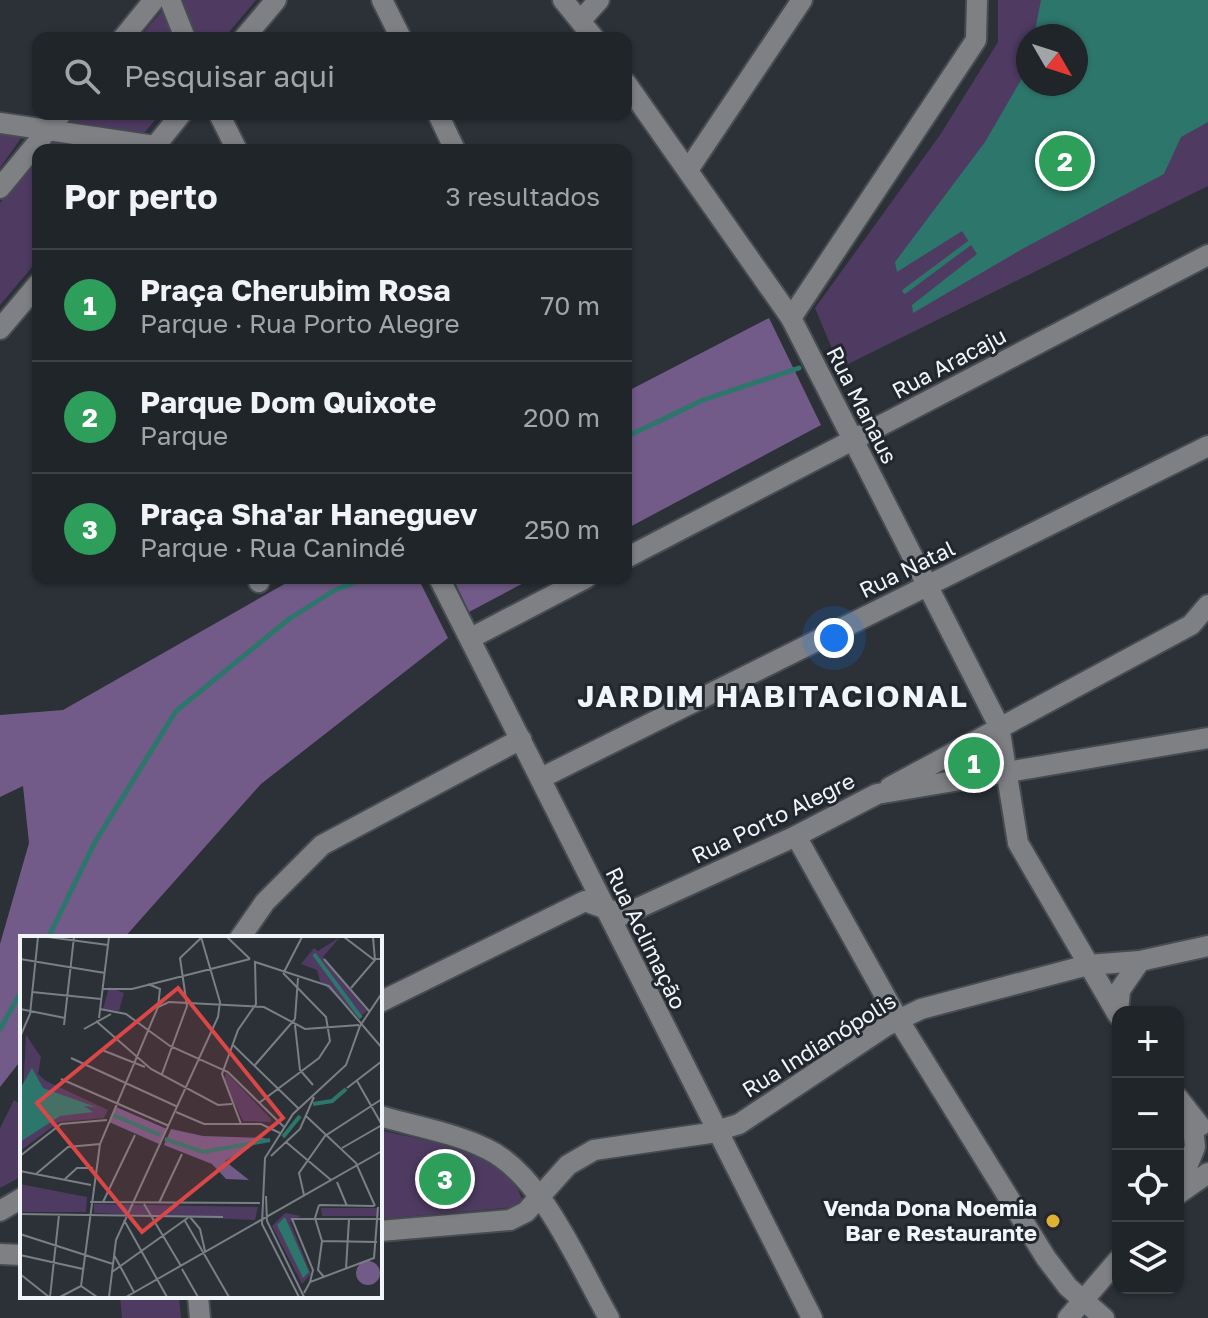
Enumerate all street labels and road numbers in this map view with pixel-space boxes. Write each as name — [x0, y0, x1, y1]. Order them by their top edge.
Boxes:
street label: Rua Aracaju — [887, 321, 1010, 404]
street label: Rua Manaus — [821, 342, 904, 468]
street label: Rua Natal — [855, 534, 959, 603]
street label: Rua Porto Alegre — [687, 766, 859, 869]
street label: Rua Aclimação — [600, 862, 692, 1013]
street label: Rua Indianópolis — [737, 986, 901, 1103]

